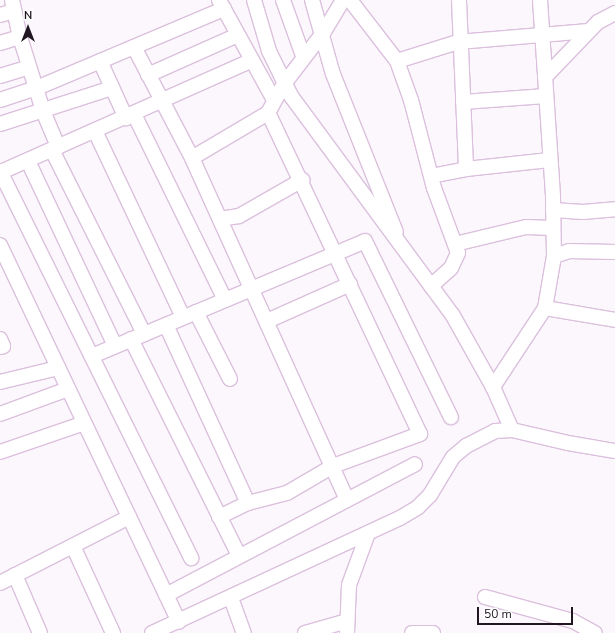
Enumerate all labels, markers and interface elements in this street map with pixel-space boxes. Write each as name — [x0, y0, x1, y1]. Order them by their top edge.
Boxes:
north arrow — [8, 8, 48, 48]
text: N — [24, 8, 32, 23]
scale bar — [479, 599, 575, 625]
text: 50 m — [484, 606, 512, 622]

